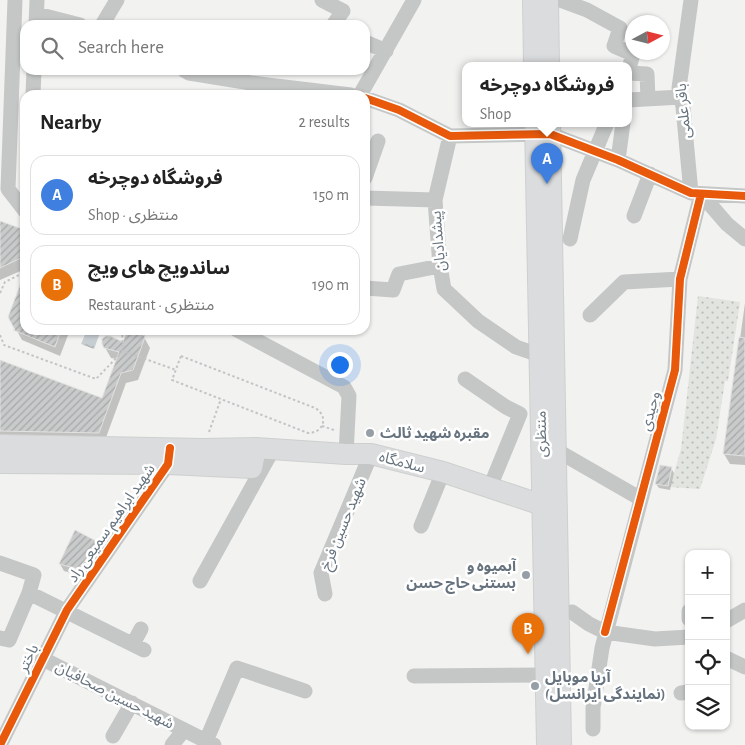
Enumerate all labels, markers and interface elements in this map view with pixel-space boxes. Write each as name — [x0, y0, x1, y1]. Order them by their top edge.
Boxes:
north arrow — [625, 15, 670, 60]
search box — [20, 20, 370, 75]
icon: search — [38, 34, 66, 62]
text: Search here — [78, 38, 164, 57]
popup — [462, 62, 632, 127]
text: فروشگاه دوچرخه — [480, 76, 614, 95]
street label: باقر علمی — [674, 83, 694, 139]
text: Shop — [480, 106, 511, 122]
text: Nearby — [40, 112, 101, 133]
text: 2 results — [298, 114, 350, 130]
pin: A — [531, 143, 563, 184]
text: فروشگاه دوچرخه — [88, 169, 223, 188]
text: A — [52, 187, 62, 203]
text: 150 m — [313, 187, 349, 203]
text: Shop · منتظری — [88, 207, 178, 223]
street label: پیشدادیان — [428, 210, 451, 272]
text: ساندویچ های ویچ — [88, 259, 230, 278]
text: B — [52, 277, 62, 293]
text: 190 m — [312, 277, 349, 293]
text: Restaurant · منتظری — [88, 297, 214, 313]
your location — [327, 352, 353, 378]
street label: وحیدی — [638, 390, 664, 433]
street label: منتظری — [534, 411, 550, 457]
place label: مقبره شهید ثالث — [380, 426, 489, 442]
marker: مقبره شهید ثالث — [364, 427, 376, 439]
street label: سلامگاه — [377, 448, 427, 476]
street label: شهید ابراهیم سمیعی راد — [65, 461, 160, 587]
street label: شهید حسین فرخ — [318, 476, 373, 574]
map controls — [685, 550, 730, 730]
button: + — [685, 550, 730, 595]
place label: آبمیوه و بستنی حاج حسن — [406, 558, 517, 594]
marker: آبمیوه و بستنی حاج حسن — [520, 569, 532, 581]
button: − — [685, 595, 730, 640]
pin: B — [512, 613, 544, 654]
button: locate — [685, 640, 730, 685]
street label: باختر — [15, 642, 42, 676]
street label: شهید حسین صحافیان — [53, 659, 176, 733]
place label: آریا موبایل (نمایندگی ایرانسل) — [545, 669, 665, 703]
marker: آریا موبایل (نمایندگی ایرانسل) — [529, 680, 541, 692]
button: layers — [685, 685, 730, 730]

